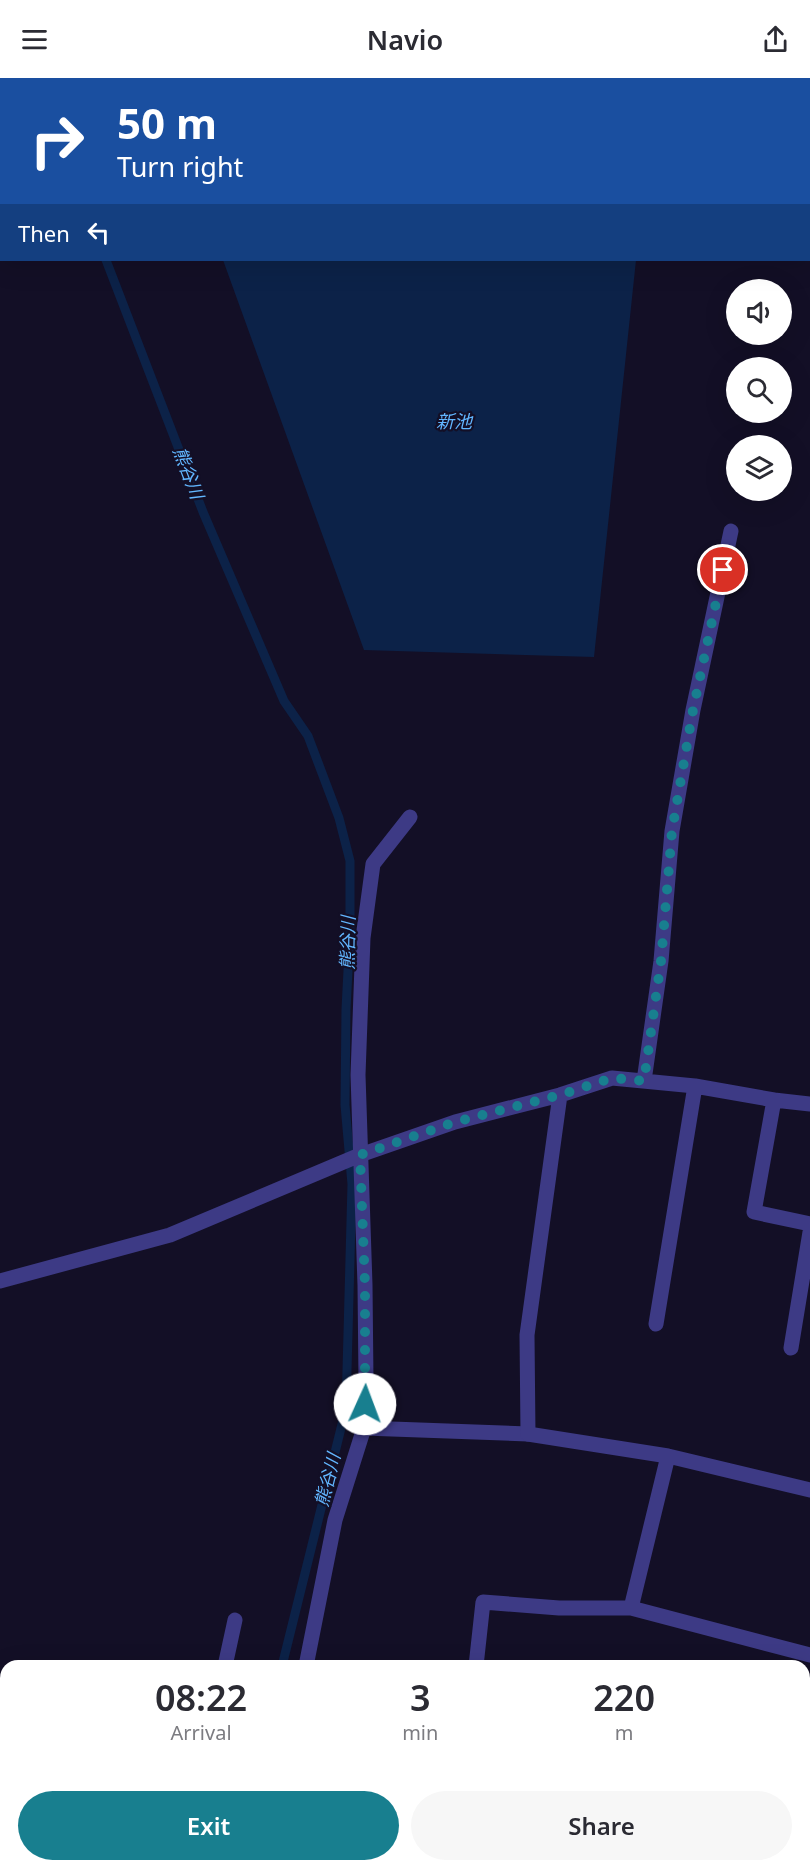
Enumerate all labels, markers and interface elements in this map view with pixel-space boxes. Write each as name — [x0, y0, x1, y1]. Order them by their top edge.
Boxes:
text: Navio — [367, 21, 443, 58]
icon: menu — [18, 23, 51, 56]
icon: share — [759, 23, 792, 56]
text: 50 m — [117, 94, 217, 151]
icon: right — [18, 102, 96, 180]
text: Turn right — [117, 148, 243, 185]
icon: left — [82, 216, 115, 249]
text: Then — [18, 218, 70, 248]
map controls — [726, 279, 792, 501]
button: sound — [726, 279, 792, 345]
button: search — [726, 357, 792, 423]
water label: 新池 — [436, 409, 474, 433]
button: layers — [726, 435, 792, 501]
water label: 熊谷川 — [168, 443, 211, 504]
pin — [697, 544, 748, 595]
icon: arrive — [706, 553, 739, 586]
water label: 熊谷川 — [335, 914, 360, 970]
position arrow — [333, 1372, 397, 1436]
water label: 熊谷川 — [309, 1449, 346, 1509]
text: 08:22 — [155, 1673, 247, 1722]
text: 3 — [410, 1673, 431, 1722]
text: 220 — [593, 1673, 655, 1722]
text: Arrival — [171, 1719, 232, 1746]
text: min — [402, 1719, 438, 1746]
text: m — [615, 1719, 634, 1746]
button: Exit — [18, 1791, 399, 1860]
button: Share — [411, 1791, 792, 1860]

